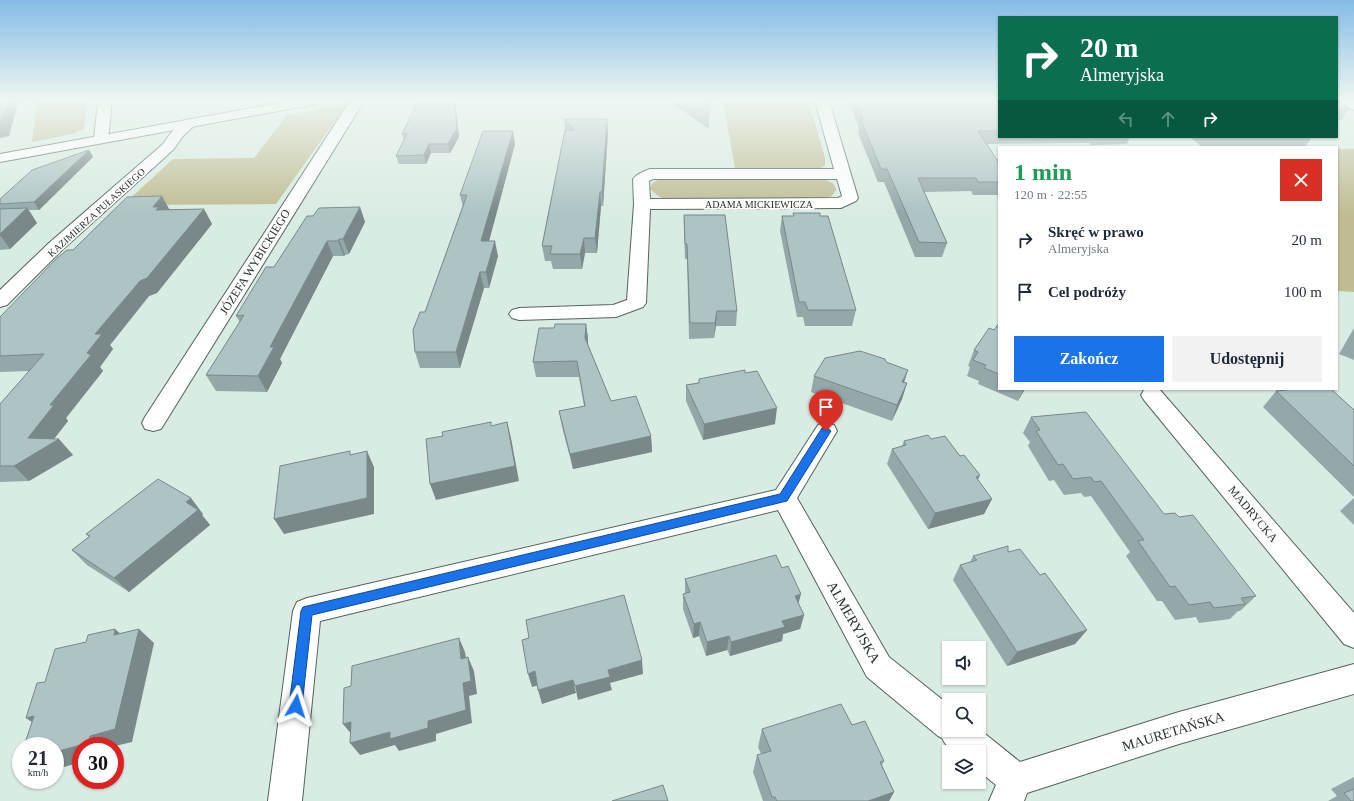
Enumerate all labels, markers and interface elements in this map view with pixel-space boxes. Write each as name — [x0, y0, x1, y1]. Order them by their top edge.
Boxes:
icon: right — [1014, 32, 1066, 84]
text: 20 m — [1080, 32, 1138, 63]
text: Almeryjska — [1080, 65, 1164, 85]
icon: left — [1115, 108, 1137, 130]
icon: ahead — [1157, 108, 1179, 130]
icon: right — [1199, 108, 1221, 130]
text: 1 min — [1014, 159, 1072, 185]
button: close — [1280, 159, 1322, 201]
street label: KAZIMIERZA PUŁASKIEGO — [45, 166, 147, 259]
text: 120 m · 22:55 — [1014, 187, 1087, 202]
street label: ADAMA MICKIEWICZA — [705, 199, 814, 210]
street label: JÓZEFA WYBICKIEGO — [217, 206, 293, 317]
text: Skręć w prawo — [1048, 224, 1144, 240]
icon: right — [1014, 229, 1036, 251]
text: 20 m — [1292, 232, 1322, 248]
text: Almeryjska — [1048, 241, 1109, 256]
icon: arrive — [1014, 281, 1036, 303]
text: Cel podróży — [1048, 284, 1126, 300]
text: 100 m — [1284, 284, 1322, 300]
button: Zakończ — [1014, 336, 1164, 382]
button: Udostępnij — [1172, 336, 1322, 382]
pin — [809, 390, 843, 431]
icon: arrive — [815, 396, 837, 418]
street label: MADRYCKA — [1225, 483, 1281, 545]
street label: ALMERYJSKA — [824, 579, 883, 667]
map controls — [942, 641, 986, 789]
button: sound — [942, 641, 986, 685]
position arrow — [275, 685, 317, 727]
button: search — [942, 693, 986, 737]
street label: MAURETAŃSKA — [1120, 708, 1227, 754]
speed limit sign: 30 — [72, 737, 124, 789]
button: layers — [942, 745, 986, 789]
text: 21 — [28, 747, 48, 769]
text: km/h — [28, 767, 48, 778]

